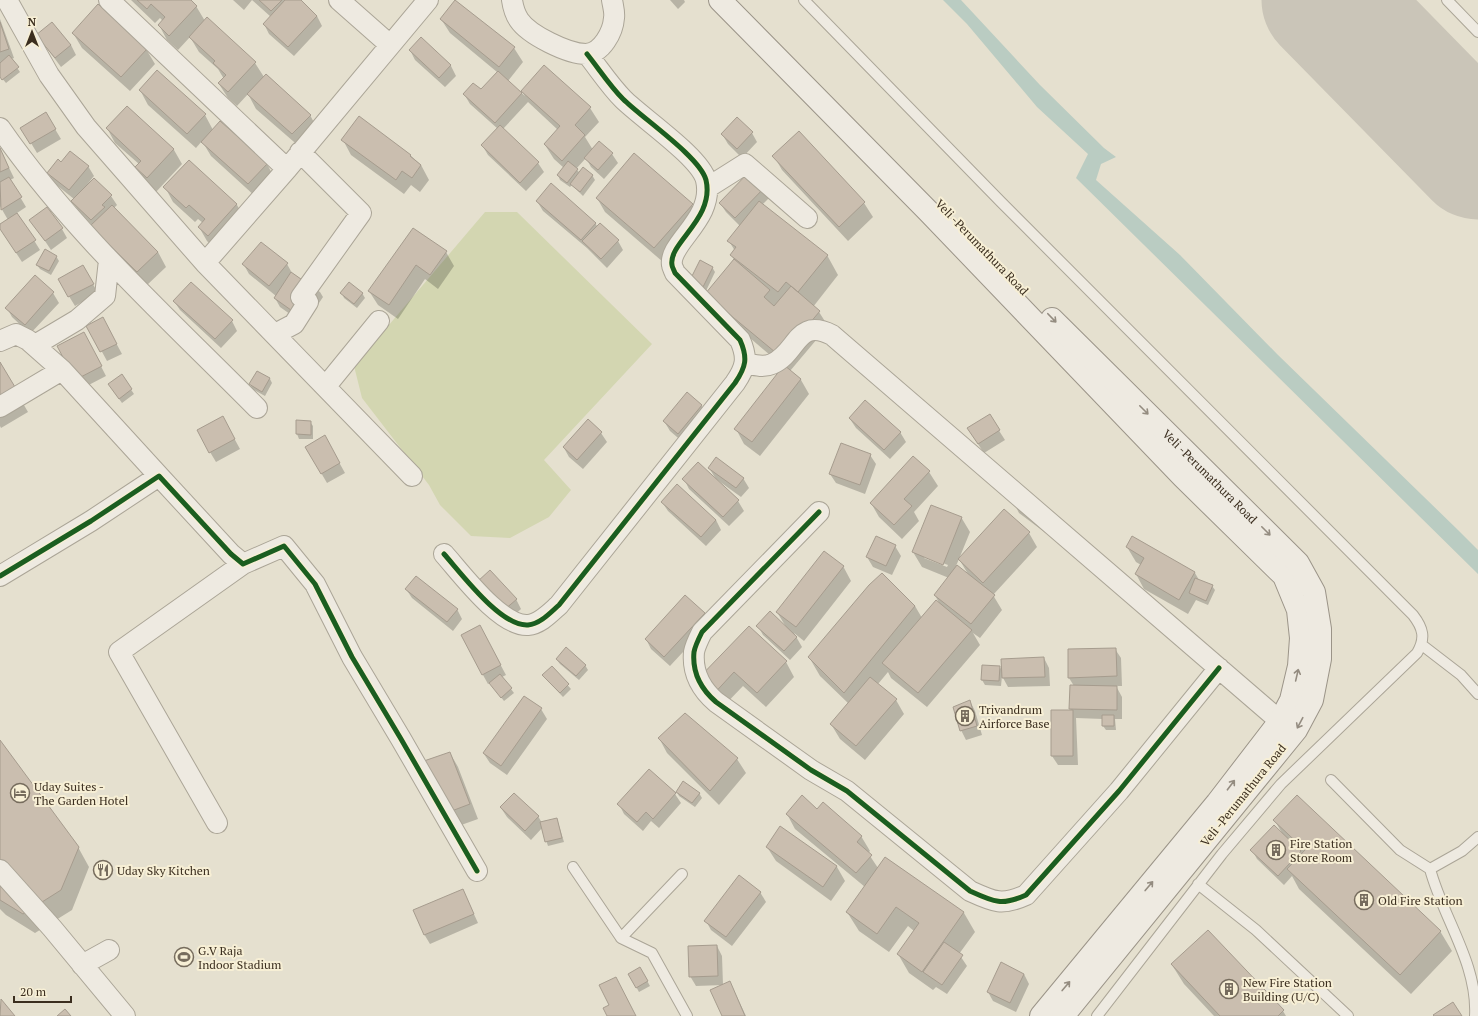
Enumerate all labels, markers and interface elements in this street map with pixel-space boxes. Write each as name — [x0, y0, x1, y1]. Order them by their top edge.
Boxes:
north arrow — [12, 12, 52, 52]
text: N — [28, 15, 37, 29]
street label: Veli -Perumathura Road — [932, 196, 1032, 298]
one-way arrow — [1047, 313, 1057, 323]
one-way arrow — [1139, 405, 1149, 415]
street label: Veli -Perumathura Road — [1160, 426, 1261, 526]
one-way arrow — [1261, 526, 1271, 536]
one-way arrow — [1293, 669, 1301, 682]
place label: Trivandrum Airforce Base — [979, 702, 1050, 731]
building icon: Trivandrum Airforce Base — [954, 705, 976, 727]
one-way arrow — [1295, 717, 1303, 729]
street label: Veli -Perumathura Road — [1197, 741, 1289, 849]
place label: Uday Suites - The Garden Hotel — [34, 779, 129, 808]
one-way arrow — [1226, 779, 1235, 790]
hotel icon: Uday Suites - The Garden Hotel — [9, 782, 31, 804]
place label: Fire Station Store Room — [1290, 836, 1353, 865]
building icon: Fire Station Store Room — [1265, 839, 1287, 861]
restaurant icon: Uday Sky Kitchen — [92, 859, 114, 881]
place label: Uday Sky Kitchen — [117, 863, 210, 878]
one-way arrow — [1144, 880, 1153, 891]
building icon: Old Fire Station — [1353, 889, 1375, 911]
place label: Old Fire Station — [1378, 893, 1463, 908]
place label: G.V Raja Indoor Stadium — [198, 943, 282, 972]
sports icon: G.V Raja Indoor Stadium — [173, 946, 195, 968]
place label: New Fire Station Building (U/C) — [1243, 975, 1332, 1004]
scale bar — [14, 978, 71, 1004]
building icon: New Fire Station Building (U/C) — [1218, 978, 1240, 1000]
one-way arrow — [1061, 981, 1070, 991]
text: 20 m — [20, 984, 47, 999]

